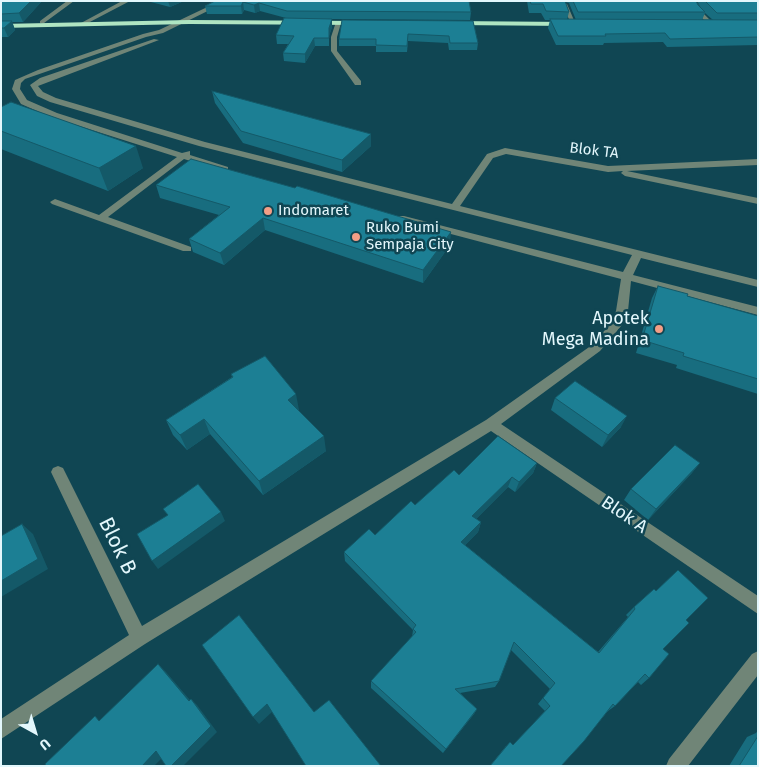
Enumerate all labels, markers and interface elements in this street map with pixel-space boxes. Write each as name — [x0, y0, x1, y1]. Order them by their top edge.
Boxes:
street label: Blok TA — [568, 139, 620, 163]
place label: Indomaret — [278, 202, 349, 220]
marker: Indomaret — [262, 205, 274, 217]
place label: Ruko Bumi Sempaja City — [366, 219, 454, 254]
marker: Ruko Bumi Sempaja City — [350, 231, 362, 243]
place label: Apotek Mega Madina — [542, 308, 649, 350]
marker: Apotek Mega Madina — [653, 323, 665, 335]
street label: Blok A — [597, 492, 651, 538]
street label: Blok B — [92, 513, 142, 579]
north arrow — [10, 707, 60, 757]
text: U — [36, 735, 54, 754]

